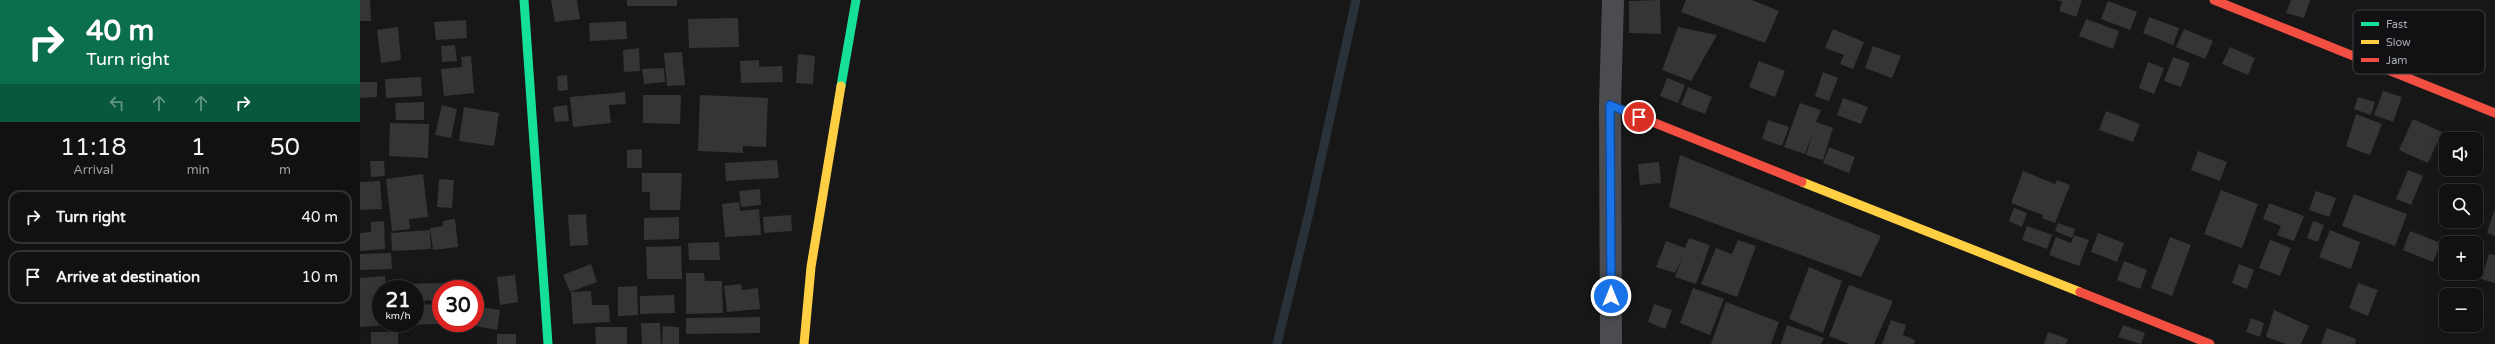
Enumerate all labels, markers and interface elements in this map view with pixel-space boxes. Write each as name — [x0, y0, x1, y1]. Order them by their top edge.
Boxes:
legend — [2353, 10, 2485, 74]
text: 40 m — [86, 14, 154, 48]
icon: right — [20, 16, 72, 68]
text: Fast — [2386, 18, 2407, 31]
text: Slow — [2386, 36, 2411, 49]
text: Turn right — [86, 48, 170, 70]
text: Jam — [2386, 54, 2407, 67]
icon: left — [106, 92, 128, 114]
icon: ahead — [148, 92, 170, 114]
icon: ahead — [190, 92, 212, 114]
icon: right — [232, 92, 254, 114]
pin — [1622, 100, 1656, 134]
icon: arrive — [1628, 106, 1650, 128]
map controls — [2439, 132, 2483, 332]
button: sound — [2439, 132, 2483, 176]
text: 11:18 — [60, 133, 127, 162]
text: 1 — [191, 133, 206, 162]
text: 50 — [270, 133, 300, 162]
text: Arrival — [73, 162, 113, 178]
text: min — [187, 162, 210, 178]
text: m — [279, 162, 291, 178]
button: search — [2439, 184, 2483, 228]
icon: right — [22, 206, 44, 228]
text: Turn right — [56, 208, 126, 226]
text: 40 m — [301, 208, 338, 226]
button: + — [2439, 236, 2483, 280]
icon: arrive — [22, 266, 44, 288]
text: Arrive at destination — [56, 268, 200, 286]
text: 10 m — [301, 268, 338, 286]
position arrow — [1590, 275, 1632, 317]
speed limit sign: 30 — [432, 280, 484, 332]
button: − — [2439, 288, 2483, 332]
text: 21 — [385, 289, 411, 313]
text: km/h — [385, 310, 411, 322]

